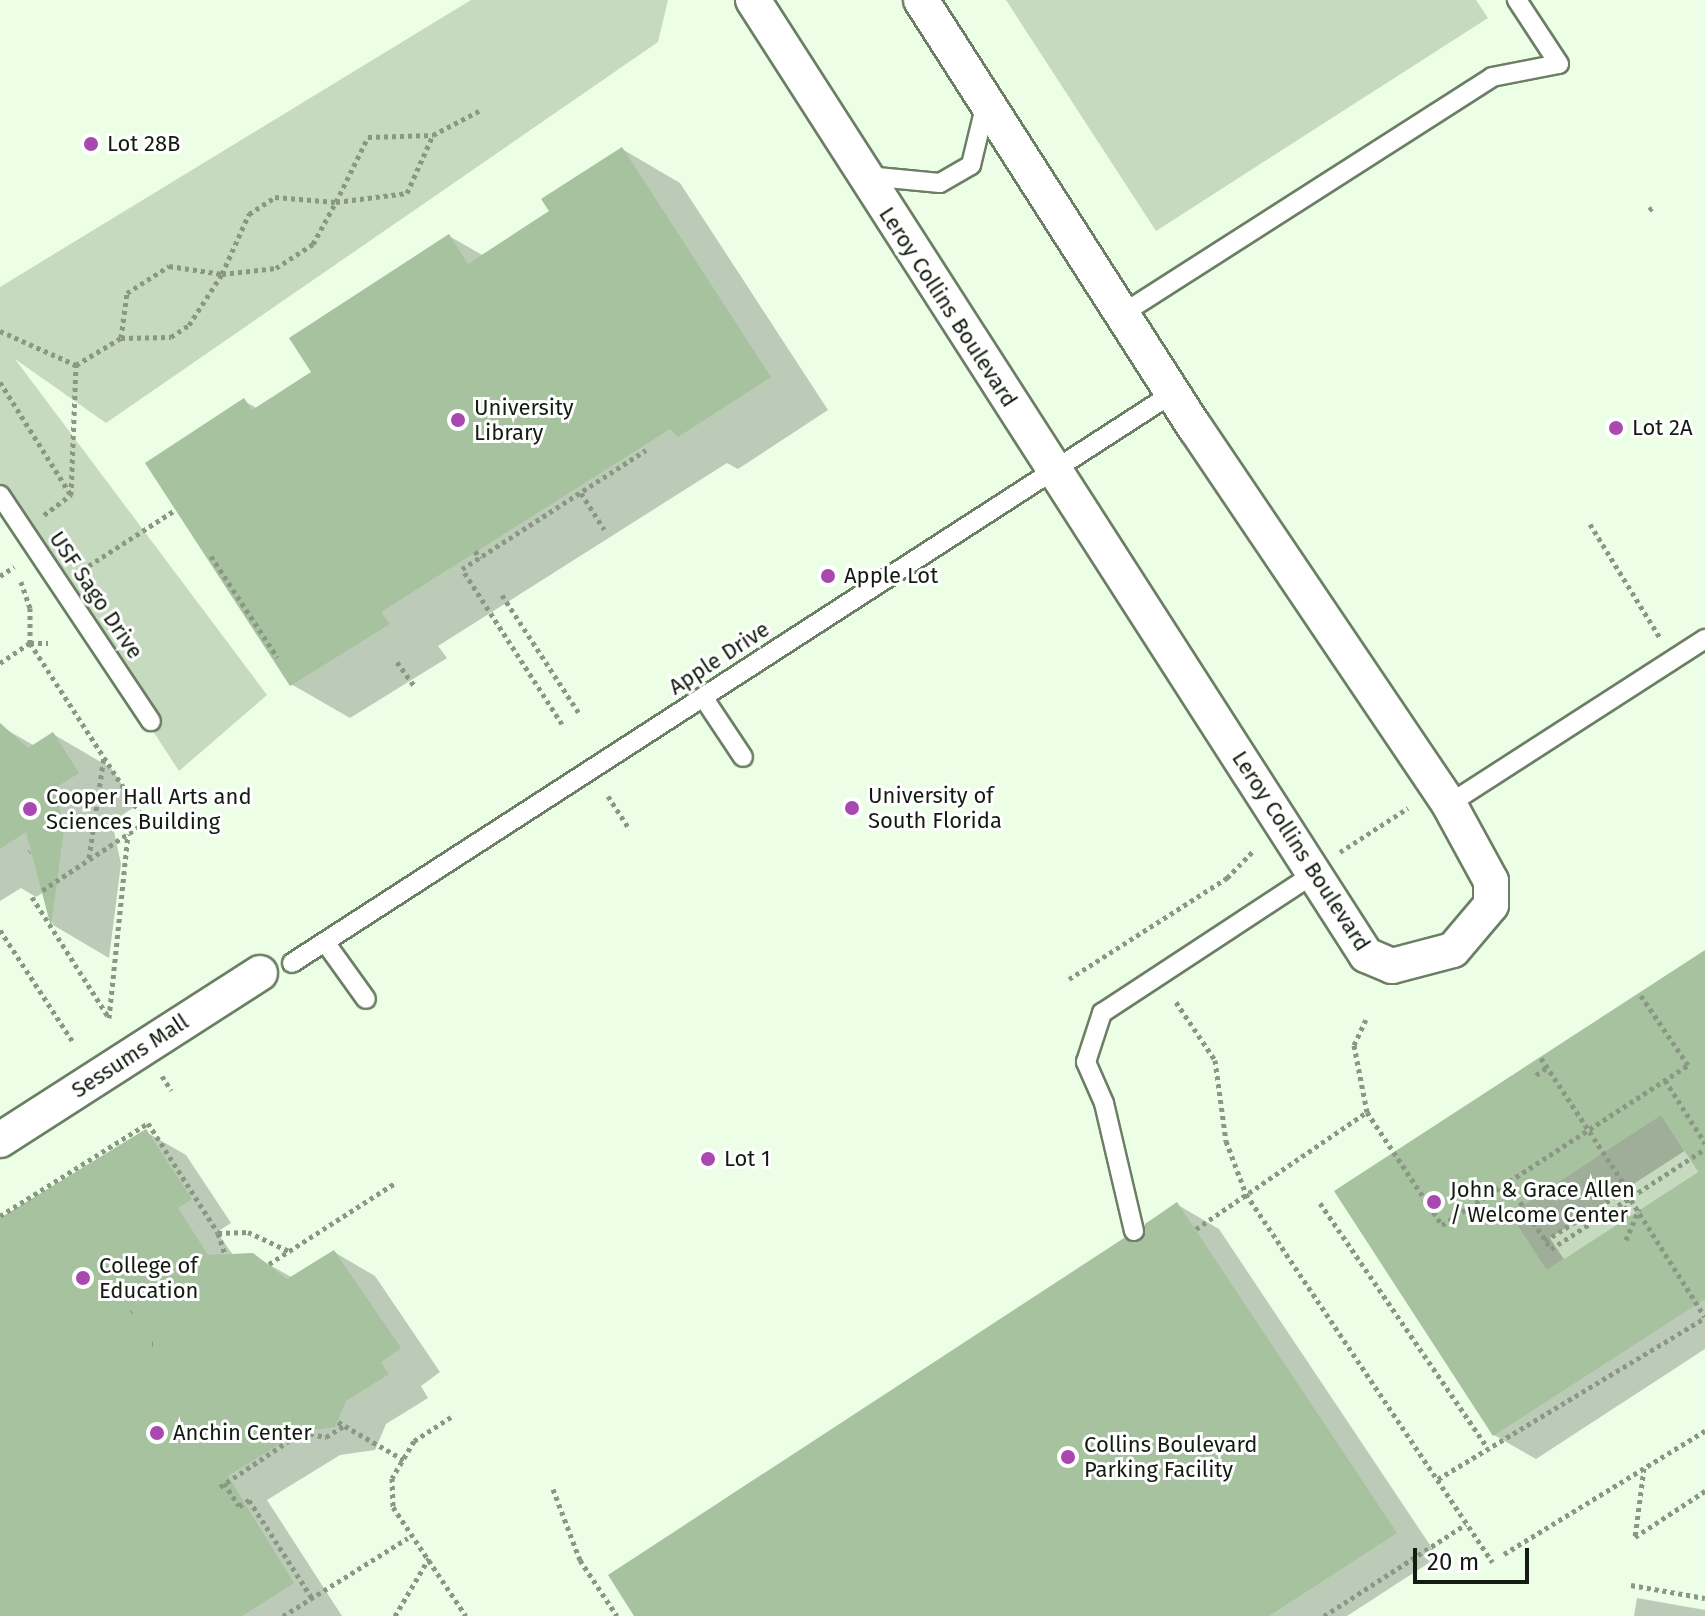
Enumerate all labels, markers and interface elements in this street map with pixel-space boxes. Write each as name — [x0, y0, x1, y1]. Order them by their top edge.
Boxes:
place label: Lot 28B — [107, 131, 180, 157]
marker: Lot 28B — [82, 135, 100, 153]
street label: Leroy Collins Boulevard — [873, 202, 1023, 412]
place label: University Library — [474, 394, 574, 446]
marker: University Library — [449, 411, 467, 429]
place label: Lot 2A — [1632, 415, 1693, 441]
marker: Lot 2A — [1607, 419, 1625, 437]
street label: USF Sago Drive — [44, 526, 148, 664]
place label: Apple Lot — [844, 563, 938, 589]
marker: Apple Lot — [819, 567, 837, 585]
street label: Apple Drive — [664, 616, 774, 700]
street label: Leroy Collins Boulevard — [1226, 746, 1376, 956]
place label: University of South Florida — [868, 782, 1002, 834]
place label: Cooper Hall Arts and Sciences Building — [46, 783, 252, 834]
marker: University of South Florida — [843, 799, 861, 817]
marker: Cooper Hall Arts and Sciences Building — [21, 800, 39, 818]
street label: Sessums Mall — [67, 1008, 193, 1104]
place label: Lot 1 — [724, 1146, 771, 1172]
marker: Lot 1 — [699, 1150, 717, 1168]
place label: John & Grace Allen / Welcome Center — [1450, 1176, 1635, 1228]
marker: John & Grace Allen / Welcome Center — [1425, 1193, 1443, 1211]
place label: College of Education — [99, 1252, 198, 1304]
marker: College of Education — [74, 1269, 92, 1287]
place label: Anchin Center — [173, 1420, 312, 1446]
marker: Anchin Center — [148, 1424, 166, 1442]
place label: Collins Boulevard Parking Facility — [1084, 1431, 1258, 1482]
marker: Collins Boulevard Parking Facility — [1059, 1448, 1077, 1466]
scale bar — [1417, 1532, 1533, 1582]
text: 20 m — [1427, 1548, 1479, 1576]

